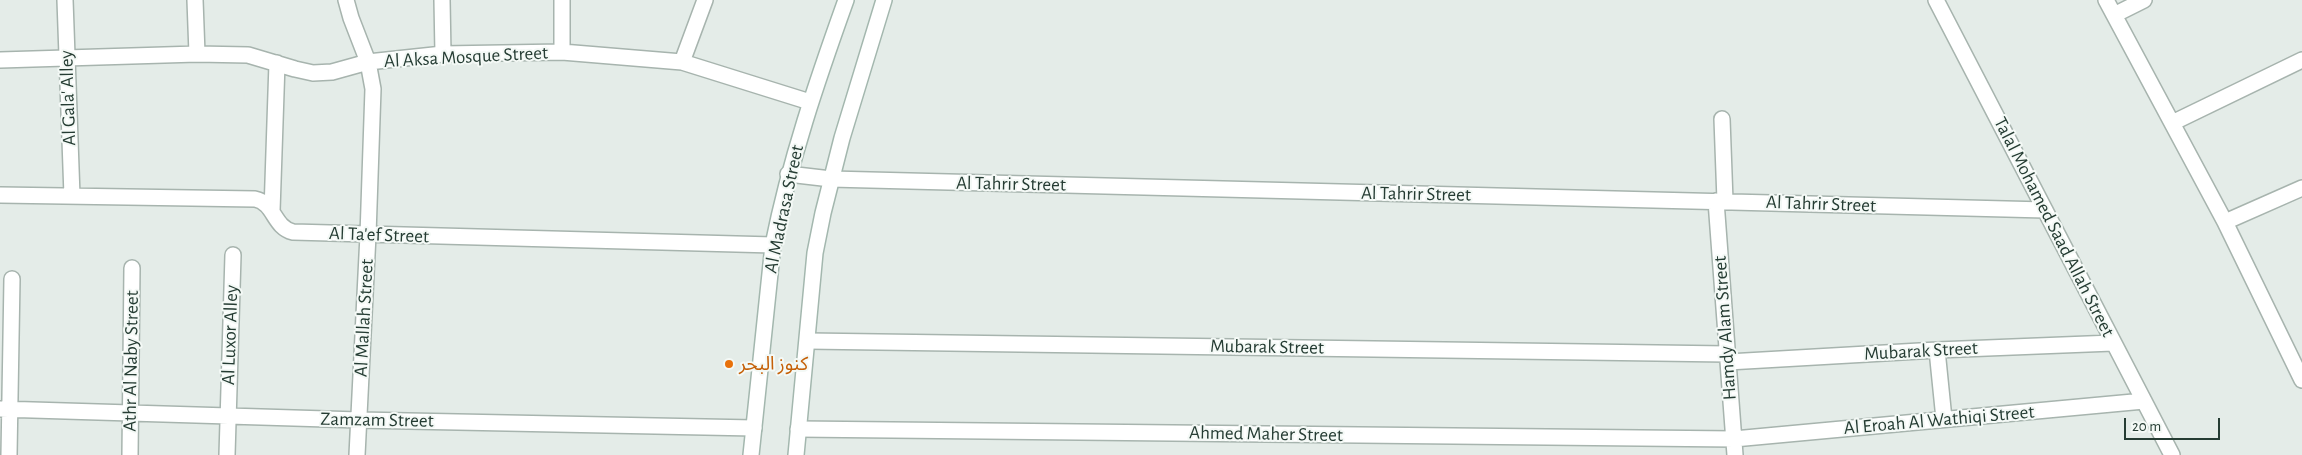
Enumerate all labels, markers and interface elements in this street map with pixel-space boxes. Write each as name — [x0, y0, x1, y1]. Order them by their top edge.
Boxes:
street label: Al Aksa Mosque Street — [383, 41, 549, 73]
street label: Al Gala' Alley — [55, 50, 81, 146]
street label: Talal Mohamed Saad Allah Street — [1989, 113, 2119, 341]
street label: Al Madrasa Street — [759, 143, 809, 275]
street label: Al Tahrir Street — [956, 172, 1066, 196]
street label: Al Tahrir Street — [1361, 182, 1471, 206]
street label: Al Tahrir Street — [1766, 191, 1876, 217]
street label: Al Ta'ef Street — [329, 222, 429, 248]
street label: Hamdy Alam Street — [1709, 255, 1741, 401]
street label: Al Mallah Street — [350, 258, 378, 378]
street label: Al Luxor Alley — [217, 285, 243, 385]
street label: Athr Al Naby Street — [118, 290, 144, 432]
street label: Mubarak Street — [1210, 335, 1324, 359]
street label: Mubarak Street — [1864, 337, 1978, 365]
place label: كنوز البحر — [739, 353, 808, 375]
marker: كنوز البحر — [723, 358, 735, 370]
street label: Al Eroah Al Wathiqi Street — [1843, 400, 2035, 440]
street label: Zamzam Street — [320, 408, 434, 432]
scale bar — [2127, 408, 2223, 440]
text: 20 m — [2132, 419, 2161, 434]
street label: Ahmed Maher Street — [1189, 421, 1343, 447]

